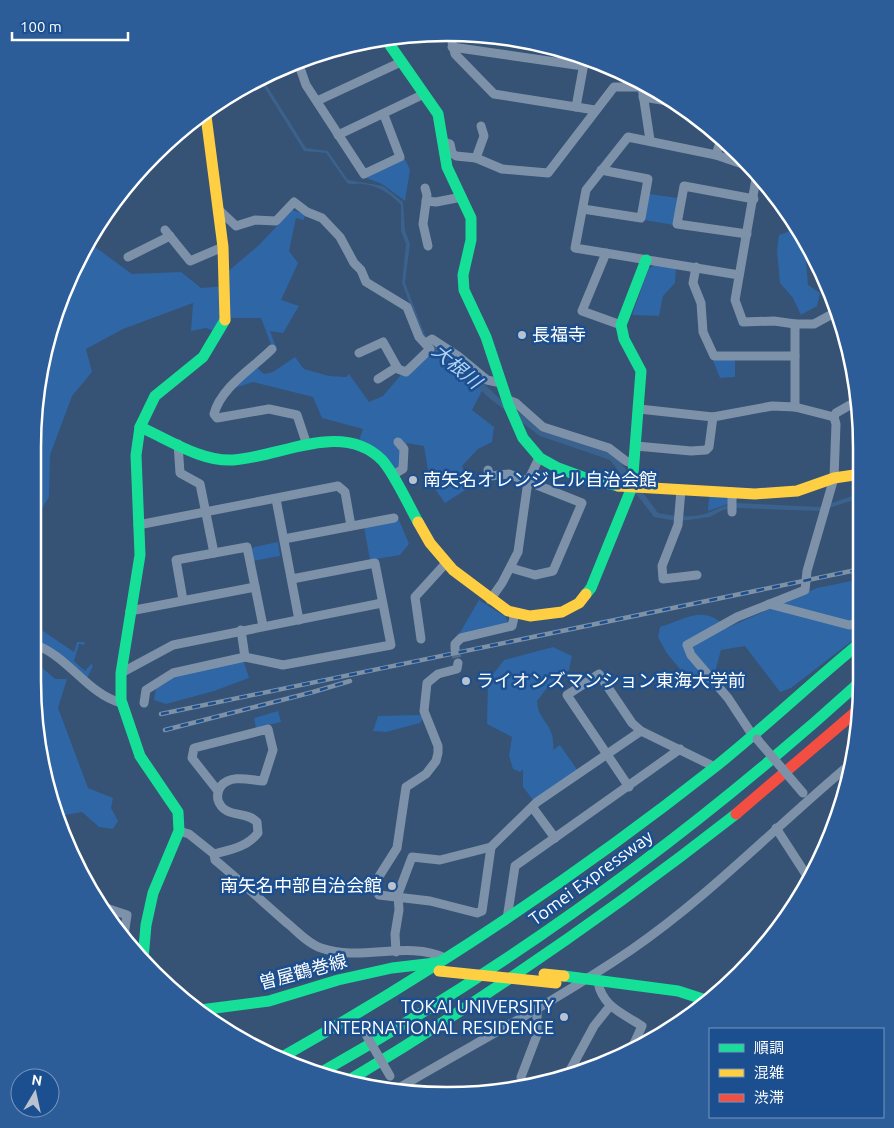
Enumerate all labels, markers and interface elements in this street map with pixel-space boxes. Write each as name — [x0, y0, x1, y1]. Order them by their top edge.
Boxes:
scale bar — [12, 10, 129, 42]
text: 100 m — [20, 18, 62, 35]
place label: 長福寺 — [532, 324, 586, 344]
marker: 長福寺 — [516, 329, 528, 341]
water label: 大根川 — [428, 339, 487, 394]
place label: 南矢名オレンジヒル自治会館 — [423, 469, 657, 489]
marker: 南矢名オレンジヒル自治会館 — [407, 474, 419, 486]
place label: ライオンズマンション東海大学前 — [476, 670, 746, 690]
marker: ライオンズマンション東海大学前 — [460, 675, 472, 687]
street label: Tomei Expressway — [525, 825, 656, 929]
place label: 南矢名中部自治会館 — [220, 875, 382, 895]
marker: 南矢名中部自治会館 — [386, 880, 398, 892]
street label: 曽屋鶴巻線 — [257, 950, 349, 992]
place label: TOKAI UNIVERSITY INTERNATIONAL RESIDENCE — [323, 996, 555, 1037]
marker: TOKAI UNIVERSITY INTERNATIONAL RESIDENCE — [558, 1011, 570, 1023]
legend — [709, 1028, 884, 1118]
text: 順調 — [754, 1039, 784, 1056]
text: 混雑 — [754, 1064, 784, 1081]
north arrow — [10, 1068, 60, 1118]
text: N — [31, 1071, 43, 1089]
text: 渋滞 — [754, 1089, 784, 1106]

